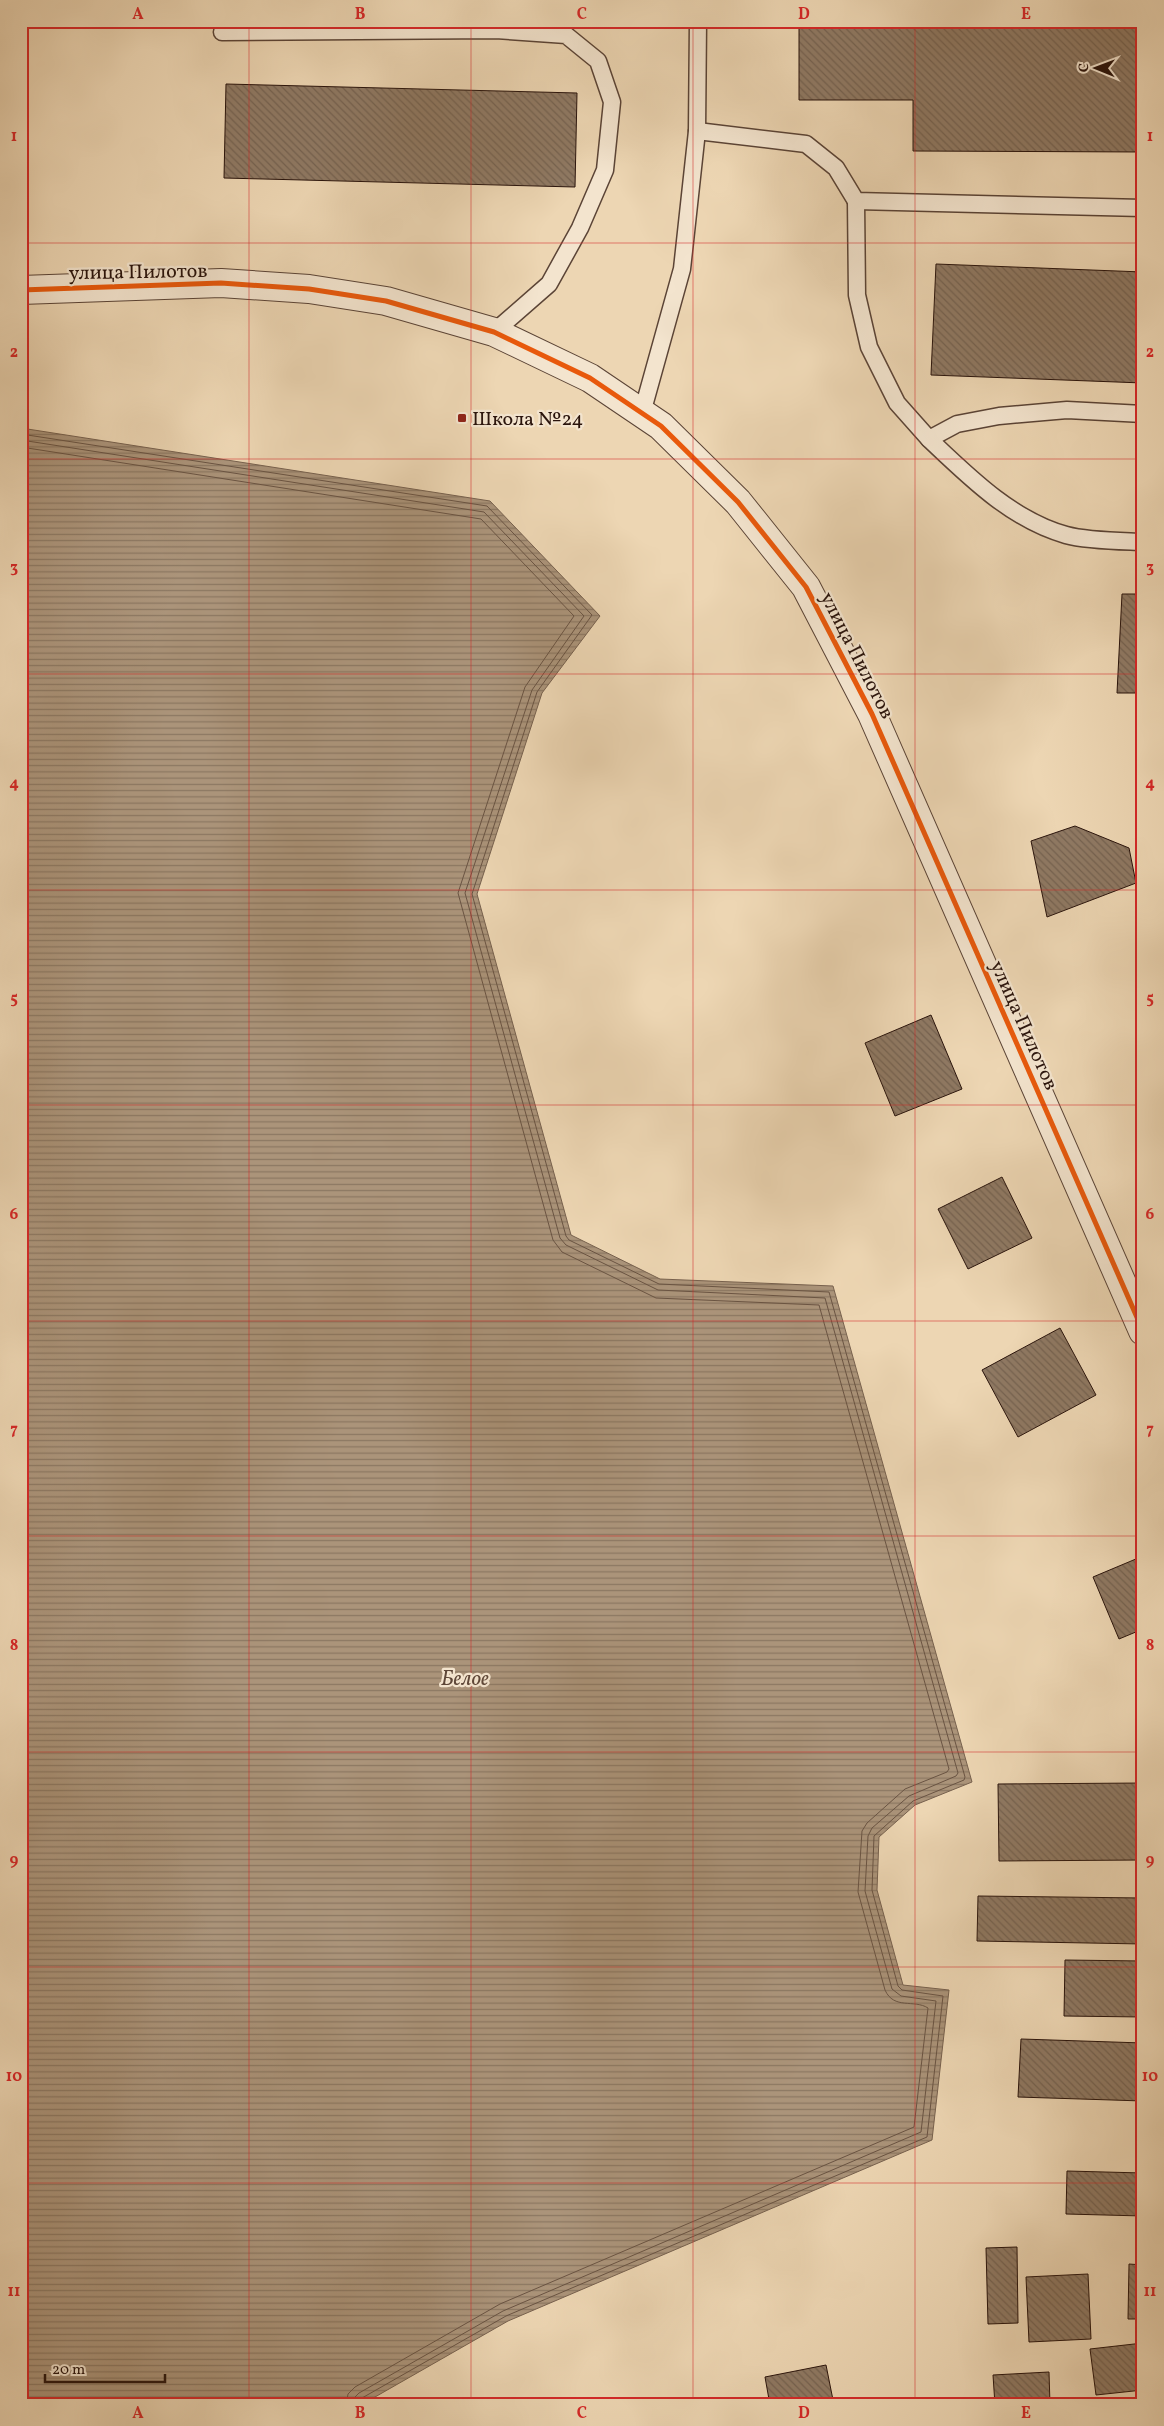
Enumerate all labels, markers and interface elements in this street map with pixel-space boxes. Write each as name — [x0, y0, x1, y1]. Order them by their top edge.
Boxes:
text: A — [132, 4, 144, 26]
text: B — [355, 4, 366, 26]
text: C — [577, 4, 587, 26]
text: D — [798, 4, 810, 26]
text: E — [1021, 4, 1031, 26]
north arrow — [1072, 42, 1122, 92]
text: С — [1075, 63, 1094, 72]
text: 1 — [11, 126, 17, 148]
text: 1 — [1147, 126, 1153, 148]
street label: улица Пилотов — [68, 258, 208, 288]
text: 2 — [10, 342, 18, 364]
text: 2 — [1146, 342, 1154, 364]
place label: Школа №24 — [472, 406, 584, 434]
marker: Школа №24 — [456, 412, 468, 424]
text: 3 — [10, 557, 18, 579]
text: 3 — [1146, 557, 1154, 579]
street label: улица Пилотов — [812, 588, 900, 724]
text: 4 — [9, 773, 19, 795]
text: 4 — [1145, 773, 1155, 795]
street label: улица Пилотов — [982, 957, 1064, 1095]
text: 5 — [10, 988, 18, 1010]
text: 5 — [1146, 988, 1154, 1010]
text: 6 — [10, 1204, 19, 1226]
text: 6 — [1146, 1204, 1155, 1226]
text: 7 — [10, 1419, 18, 1441]
text: 7 — [1146, 1419, 1154, 1441]
text: 8 — [10, 1635, 18, 1657]
text: 8 — [1146, 1635, 1154, 1657]
water label: Белое — [441, 1665, 489, 1694]
text: 9 — [10, 1850, 19, 1872]
text: 9 — [1146, 1850, 1155, 1872]
text: 10 — [6, 2066, 22, 2088]
text: 10 — [1142, 2066, 1158, 2088]
text: 11 — [8, 2281, 20, 2303]
text: 11 — [1144, 2281, 1156, 2303]
scale bar — [45, 2351, 165, 2383]
text: 20 m — [52, 2360, 85, 2381]
text: A — [132, 2403, 144, 2425]
text: B — [355, 2403, 366, 2425]
text: C — [577, 2403, 587, 2425]
text: D — [798, 2403, 810, 2425]
text: E — [1021, 2403, 1031, 2425]

